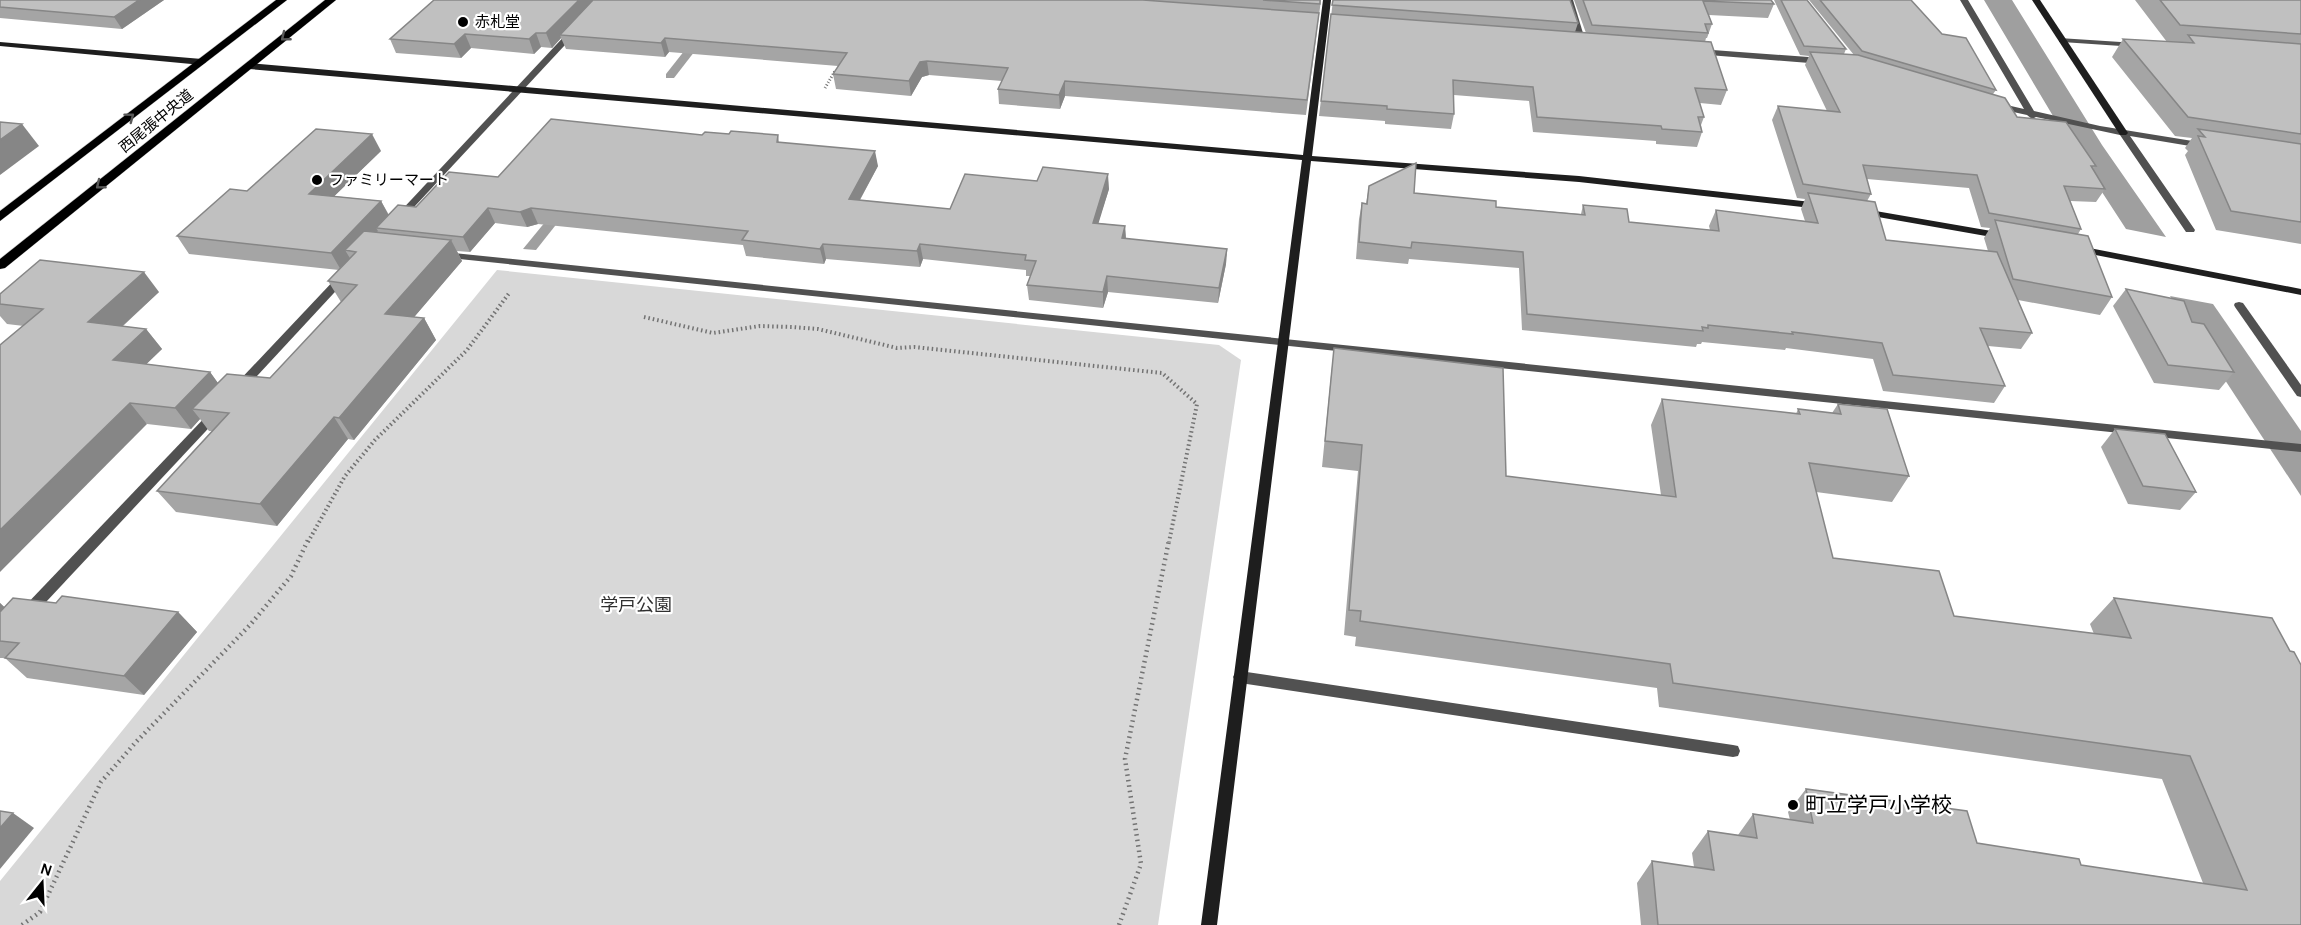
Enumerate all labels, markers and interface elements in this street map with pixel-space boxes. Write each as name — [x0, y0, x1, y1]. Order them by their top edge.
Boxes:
place label: 赤札堂 — [475, 13, 520, 31]
marker: 赤札堂 — [456, 15, 470, 29]
one-way arrow — [281, 29, 292, 40]
street label: 西尾張中央道 — [115, 86, 197, 156]
one-way arrow — [123, 114, 134, 125]
place label: ファミリーマート — [329, 171, 449, 189]
marker: ファミリーマート — [310, 173, 324, 187]
one-way arrow — [96, 177, 107, 188]
park label: 学戸公園 — [600, 594, 672, 616]
place label: 町立学戸小学校 — [1805, 793, 1952, 817]
marker: 町立学戸小学校 — [1786, 798, 1800, 812]
north arrow — [12, 853, 72, 913]
text: N — [38, 858, 55, 880]

